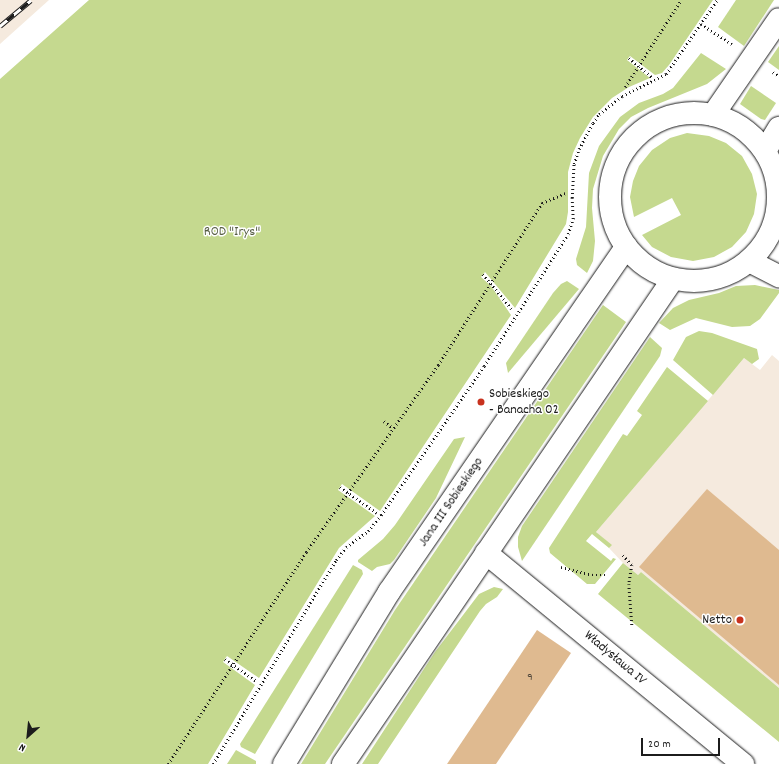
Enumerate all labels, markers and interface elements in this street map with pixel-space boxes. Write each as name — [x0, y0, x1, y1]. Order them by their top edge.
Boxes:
park label: ROD "Irys" — [204, 224, 260, 240]
place label: Sobieskiego - Banacha 02 — [489, 386, 559, 418]
marker: Sobieskiego - Banacha 02 — [476, 397, 486, 407]
street label: Jana III Sobieskiego — [415, 454, 487, 550]
place label: Netto — [702, 612, 732, 628]
marker: Netto — [735, 615, 745, 625]
street label: Władysława IV — [580, 627, 650, 689]
house number: 9 — [527, 671, 533, 685]
north arrow — [8, 716, 48, 756]
scale bar — [643, 730, 722, 756]
text: 20 m — [648, 736, 671, 753]
text: N — [16, 738, 29, 755]

